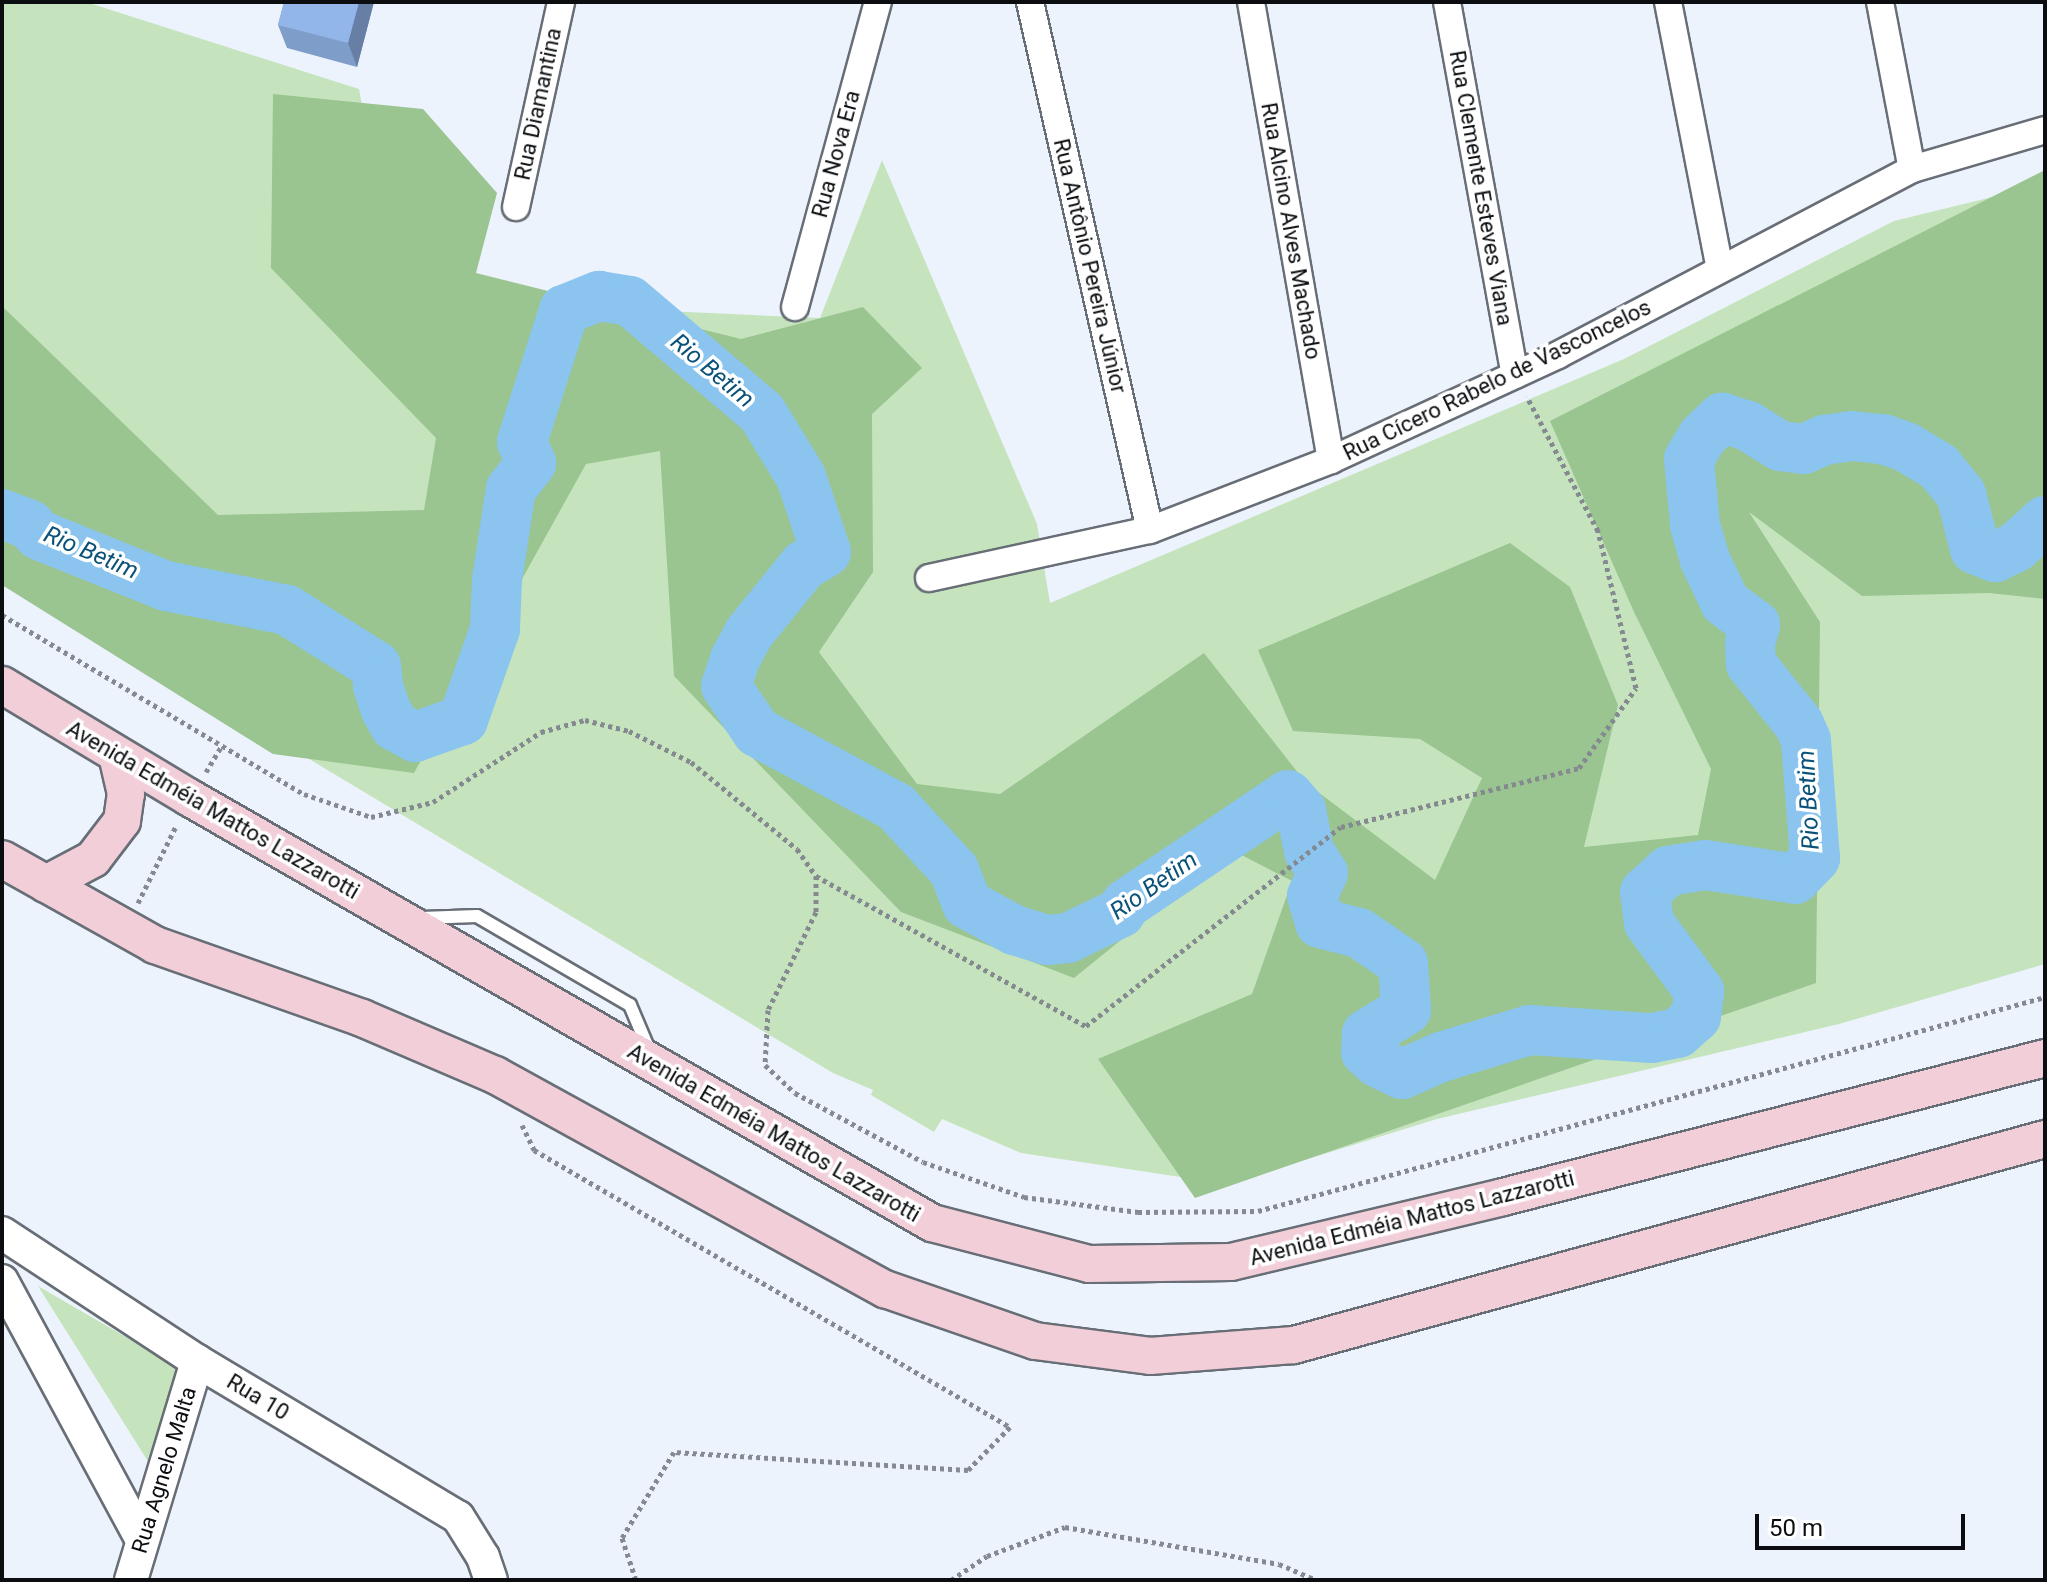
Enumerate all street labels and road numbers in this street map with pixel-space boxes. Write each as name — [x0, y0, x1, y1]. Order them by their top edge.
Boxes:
street label: Rua Diamantina — [509, 25, 567, 183]
street label: Rua Clemente Esteves Viana — [1444, 48, 1518, 328]
street label: Rua Nova Era — [806, 88, 866, 220]
street label: Rua Alcino Alves Machado — [1255, 101, 1327, 361]
street label: Rua Antônio Pereira Júnior — [1048, 136, 1132, 396]
street label: Rua Cícero Rabelo de Vasconcelos — [1339, 294, 1655, 466]
street label: Avenida Edméia Mattos Lazzarotti — [62, 715, 364, 905]
street label: Avenida Edméia Mattos Lazzarotti — [623, 1038, 925, 1228]
street label: Avenida Edméia Mattos Lazzarotti — [1247, 1165, 1577, 1271]
street label: Rua 10 — [222, 1368, 294, 1426]
street label: Rua Agnelo Malta — [126, 1384, 202, 1556]

